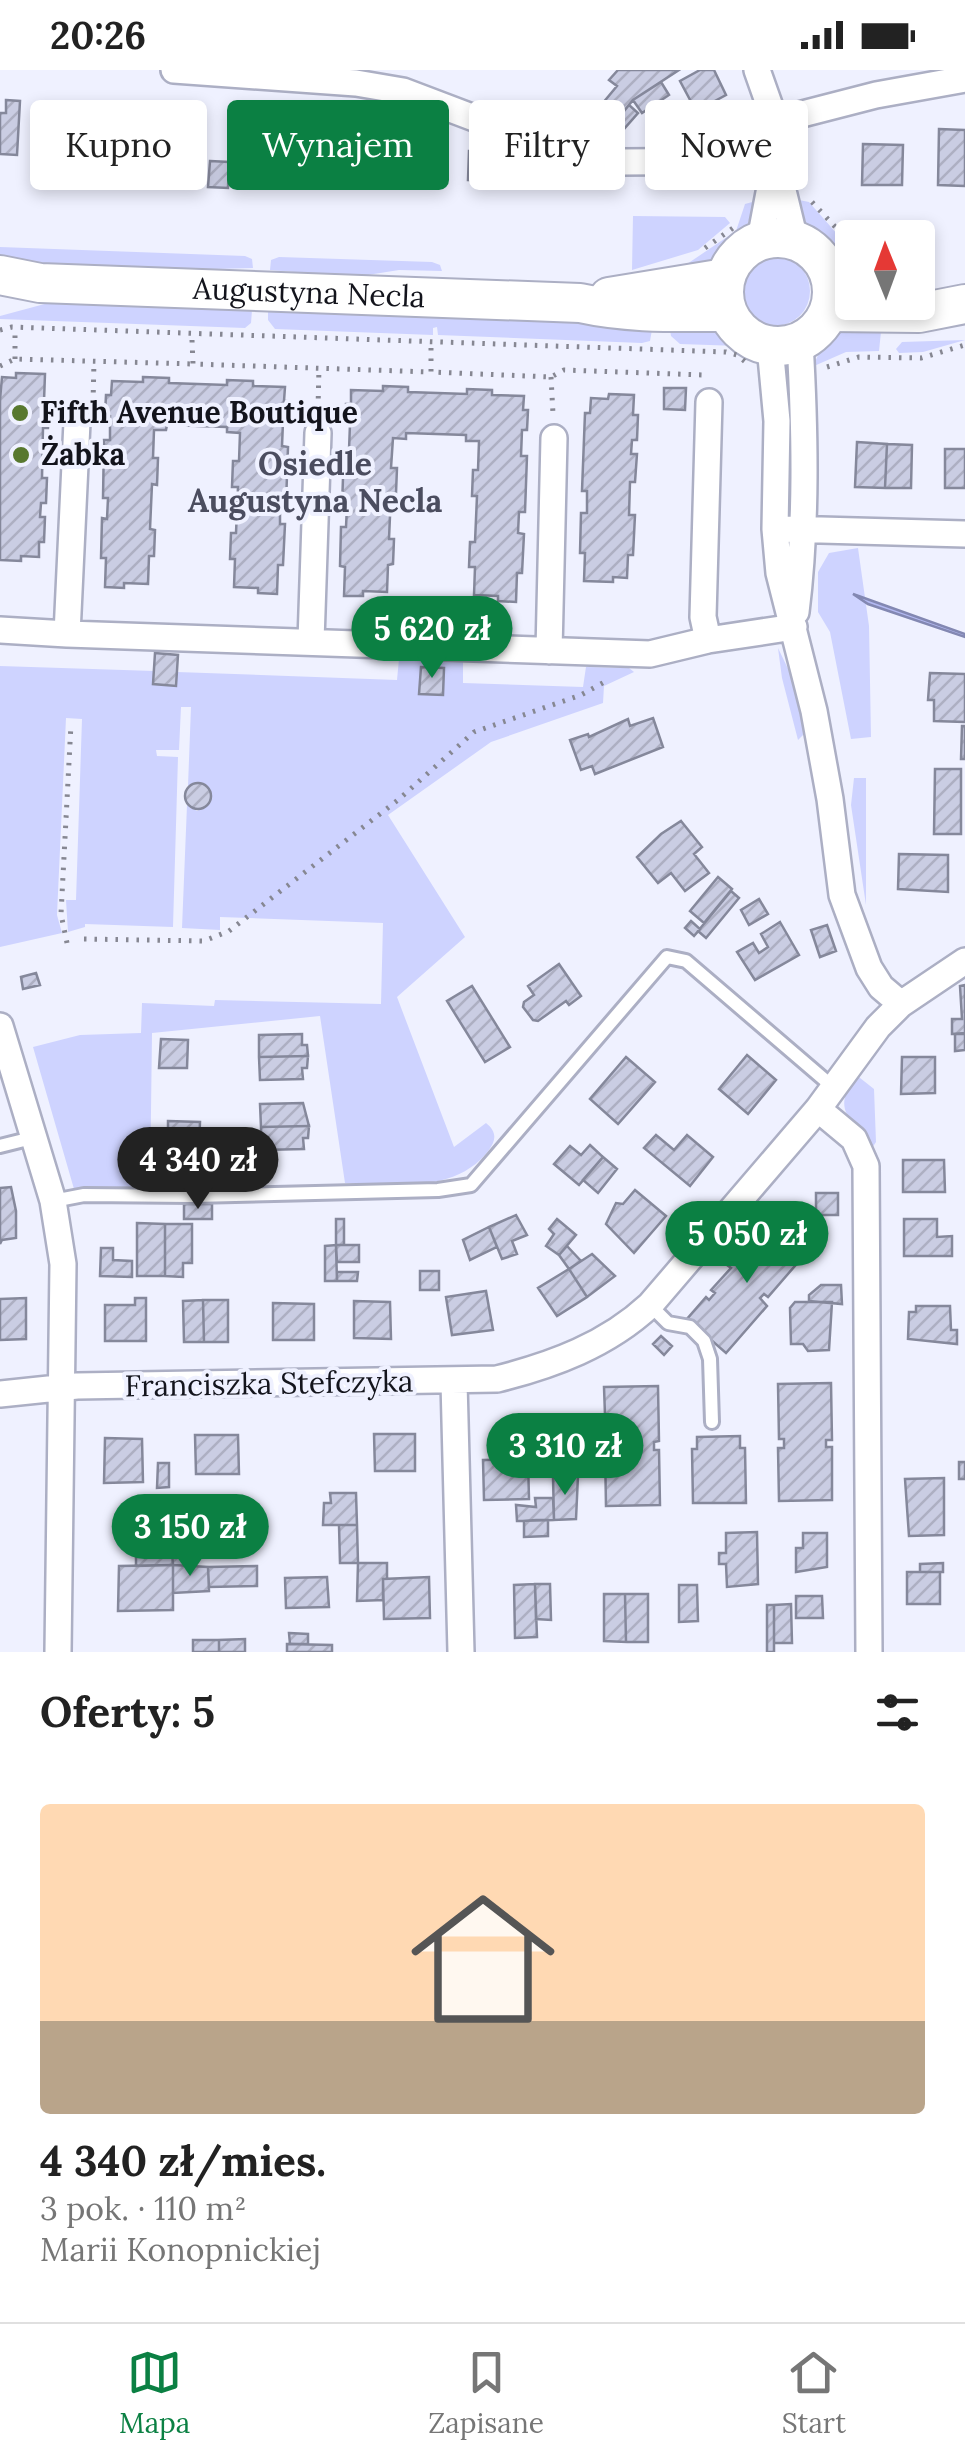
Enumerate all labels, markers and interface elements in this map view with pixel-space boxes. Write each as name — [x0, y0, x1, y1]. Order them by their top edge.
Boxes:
text: 20:26 — [50, 11, 146, 59]
chip: Kupno — [30, 100, 207, 190]
chip: Wynajem — [227, 100, 449, 190]
chip: Filtry — [469, 100, 625, 190]
chip: Nowe — [645, 100, 808, 190]
north arrow — [835, 220, 935, 320]
map controls — [835, 220, 935, 320]
street label: Augustyna Necla — [191, 269, 426, 315]
place label: Fifth Avenue Boutique — [40, 393, 358, 431]
marker: Fifth Avenue Boutique — [9, 402, 31, 424]
place label: Żabka — [41, 435, 126, 473]
district label: Osiedle Augustyna Necla — [188, 443, 442, 521]
marker: Żabka — [10, 444, 32, 466]
pin: 5 620 zł — [329, 596, 535, 681]
text: 5 620 zł — [373, 608, 491, 649]
pin: 4 340 zł — [95, 1127, 301, 1212]
text: 4 340 zł — [139, 1139, 257, 1180]
pin: 5 050 zł — [644, 1201, 850, 1286]
text: 5 050 zł — [687, 1213, 807, 1254]
street label: Franciszka Stefczyka — [124, 1361, 414, 1406]
pin: 3 310 zł — [462, 1413, 668, 1498]
text: 3 310 zł — [508, 1425, 622, 1466]
pin: 3 150 zł — [87, 1494, 293, 1579]
text: 3 150 zł — [134, 1506, 246, 1547]
text: Oferty: 5 — [40, 1685, 215, 1739]
icon: filters — [870, 1685, 925, 1740]
icon: home — [393, 1869, 573, 2049]
text: 4 340 zł/mies. — [40, 2134, 326, 2188]
text: 3 pok. · 110 m² — [40, 2188, 246, 2229]
text: Marii Konopnickiej — [40, 2229, 321, 2270]
tab: Mapa — [119, 2345, 190, 2441]
tab: Zapisane — [428, 2345, 544, 2441]
tab: Start — [782, 2345, 846, 2441]

